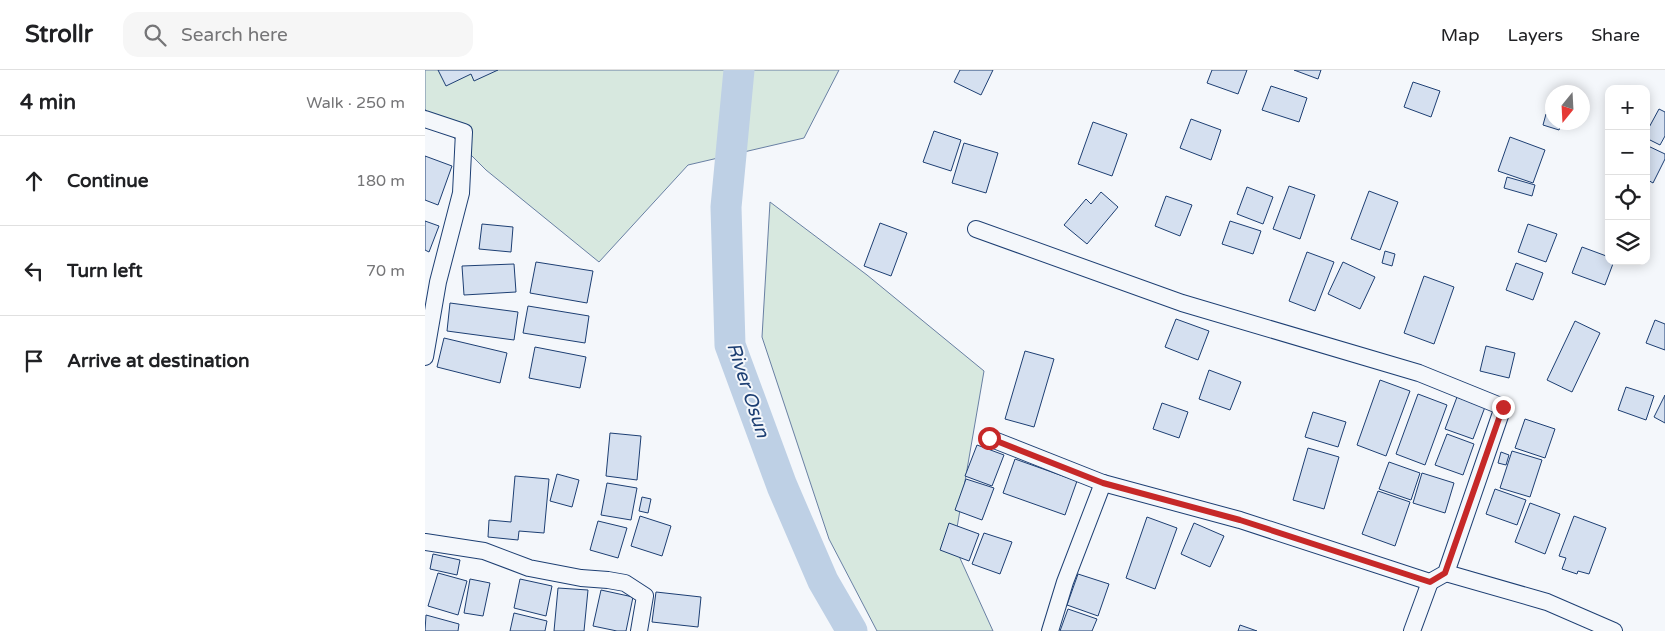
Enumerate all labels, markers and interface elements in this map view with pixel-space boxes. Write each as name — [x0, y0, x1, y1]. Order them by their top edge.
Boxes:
search box — [123, 12, 473, 57]
text: Strollr — [25, 20, 93, 49]
icon: search — [141, 21, 169, 49]
text: Search here — [181, 24, 288, 46]
text: Map — [1441, 24, 1480, 46]
text: Layers — [1508, 24, 1563, 46]
text: Share — [1591, 24, 1640, 46]
north arrow — [1545, 85, 1590, 130]
map controls — [1605, 85, 1650, 265]
button: + — [1605, 85, 1650, 130]
text: 4 min — [20, 90, 76, 115]
text: Walk · 250 m — [306, 93, 405, 113]
button: − — [1605, 130, 1650, 175]
icon: ahead — [20, 167, 48, 195]
text: Continue — [67, 170, 149, 192]
text: 180 m — [356, 171, 405, 191]
button: locate — [1605, 175, 1650, 220]
button: layers — [1605, 220, 1650, 265]
icon: left — [20, 257, 48, 285]
text: Turn left — [67, 260, 143, 282]
text: 70 m — [366, 261, 405, 281]
water label: River Osun — [722, 340, 774, 441]
icon: arrive — [20, 347, 48, 375]
text: Arrive at destination — [67, 350, 250, 372]
route end — [1492, 396, 1515, 419]
route start — [978, 427, 1001, 450]

